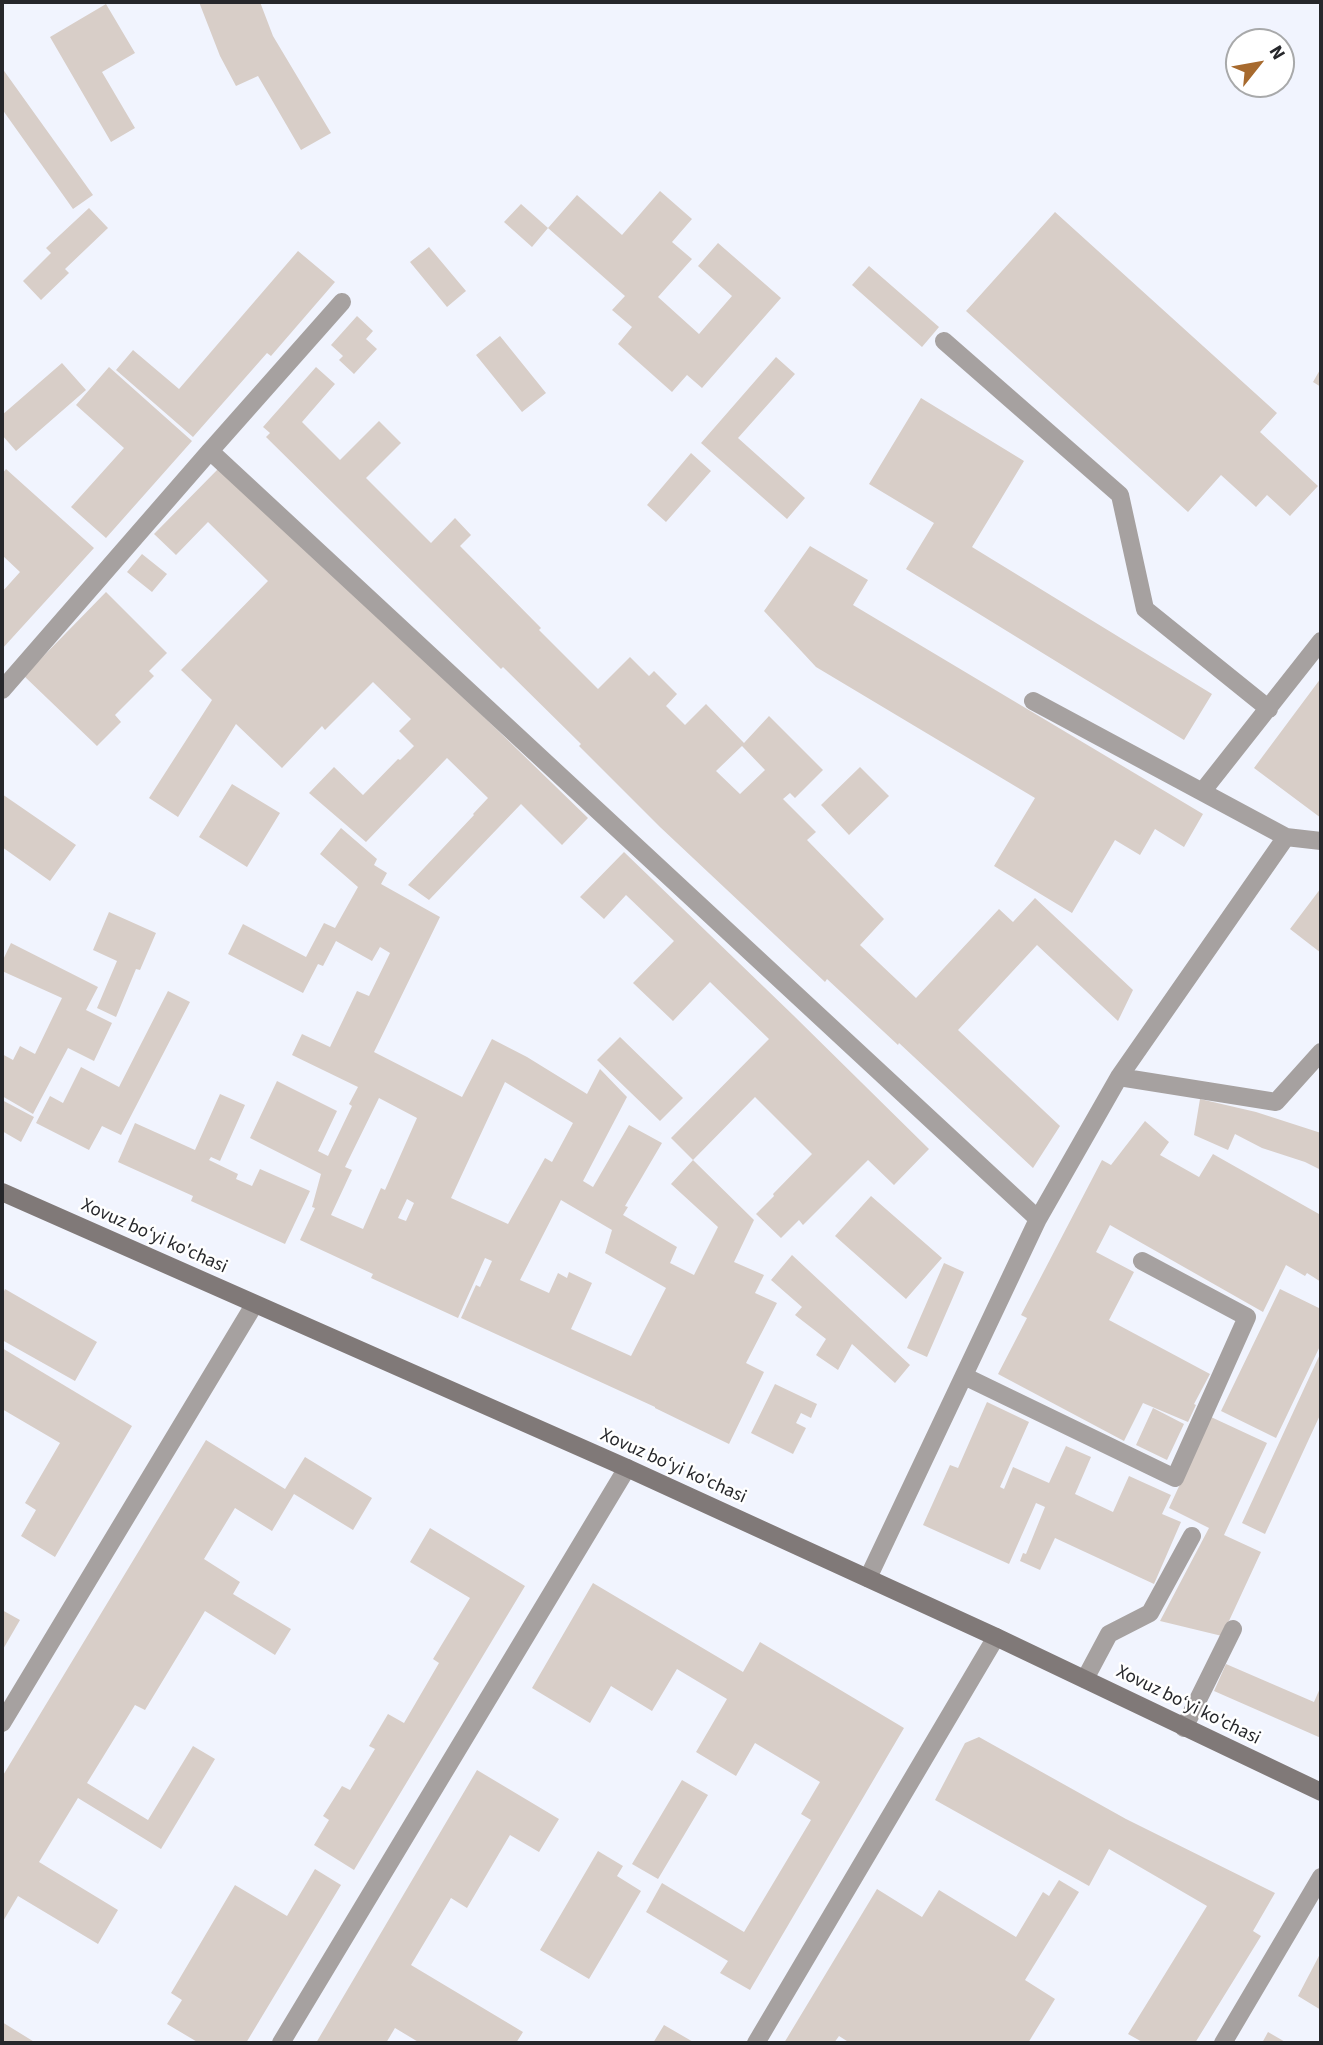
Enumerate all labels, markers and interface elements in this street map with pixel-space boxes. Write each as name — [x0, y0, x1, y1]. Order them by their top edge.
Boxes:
north arrow — [1225, 28, 1295, 98]
text: N — [1262, 41, 1292, 65]
street label: Xovuz bo‘yi ko'chasi — [77, 1195, 231, 1279]
street label: Xovuz bo‘yi ko'chasi — [596, 1425, 750, 1509]
street label: Xovuz bo‘yi ko'chasi — [1112, 1661, 1264, 1751]

